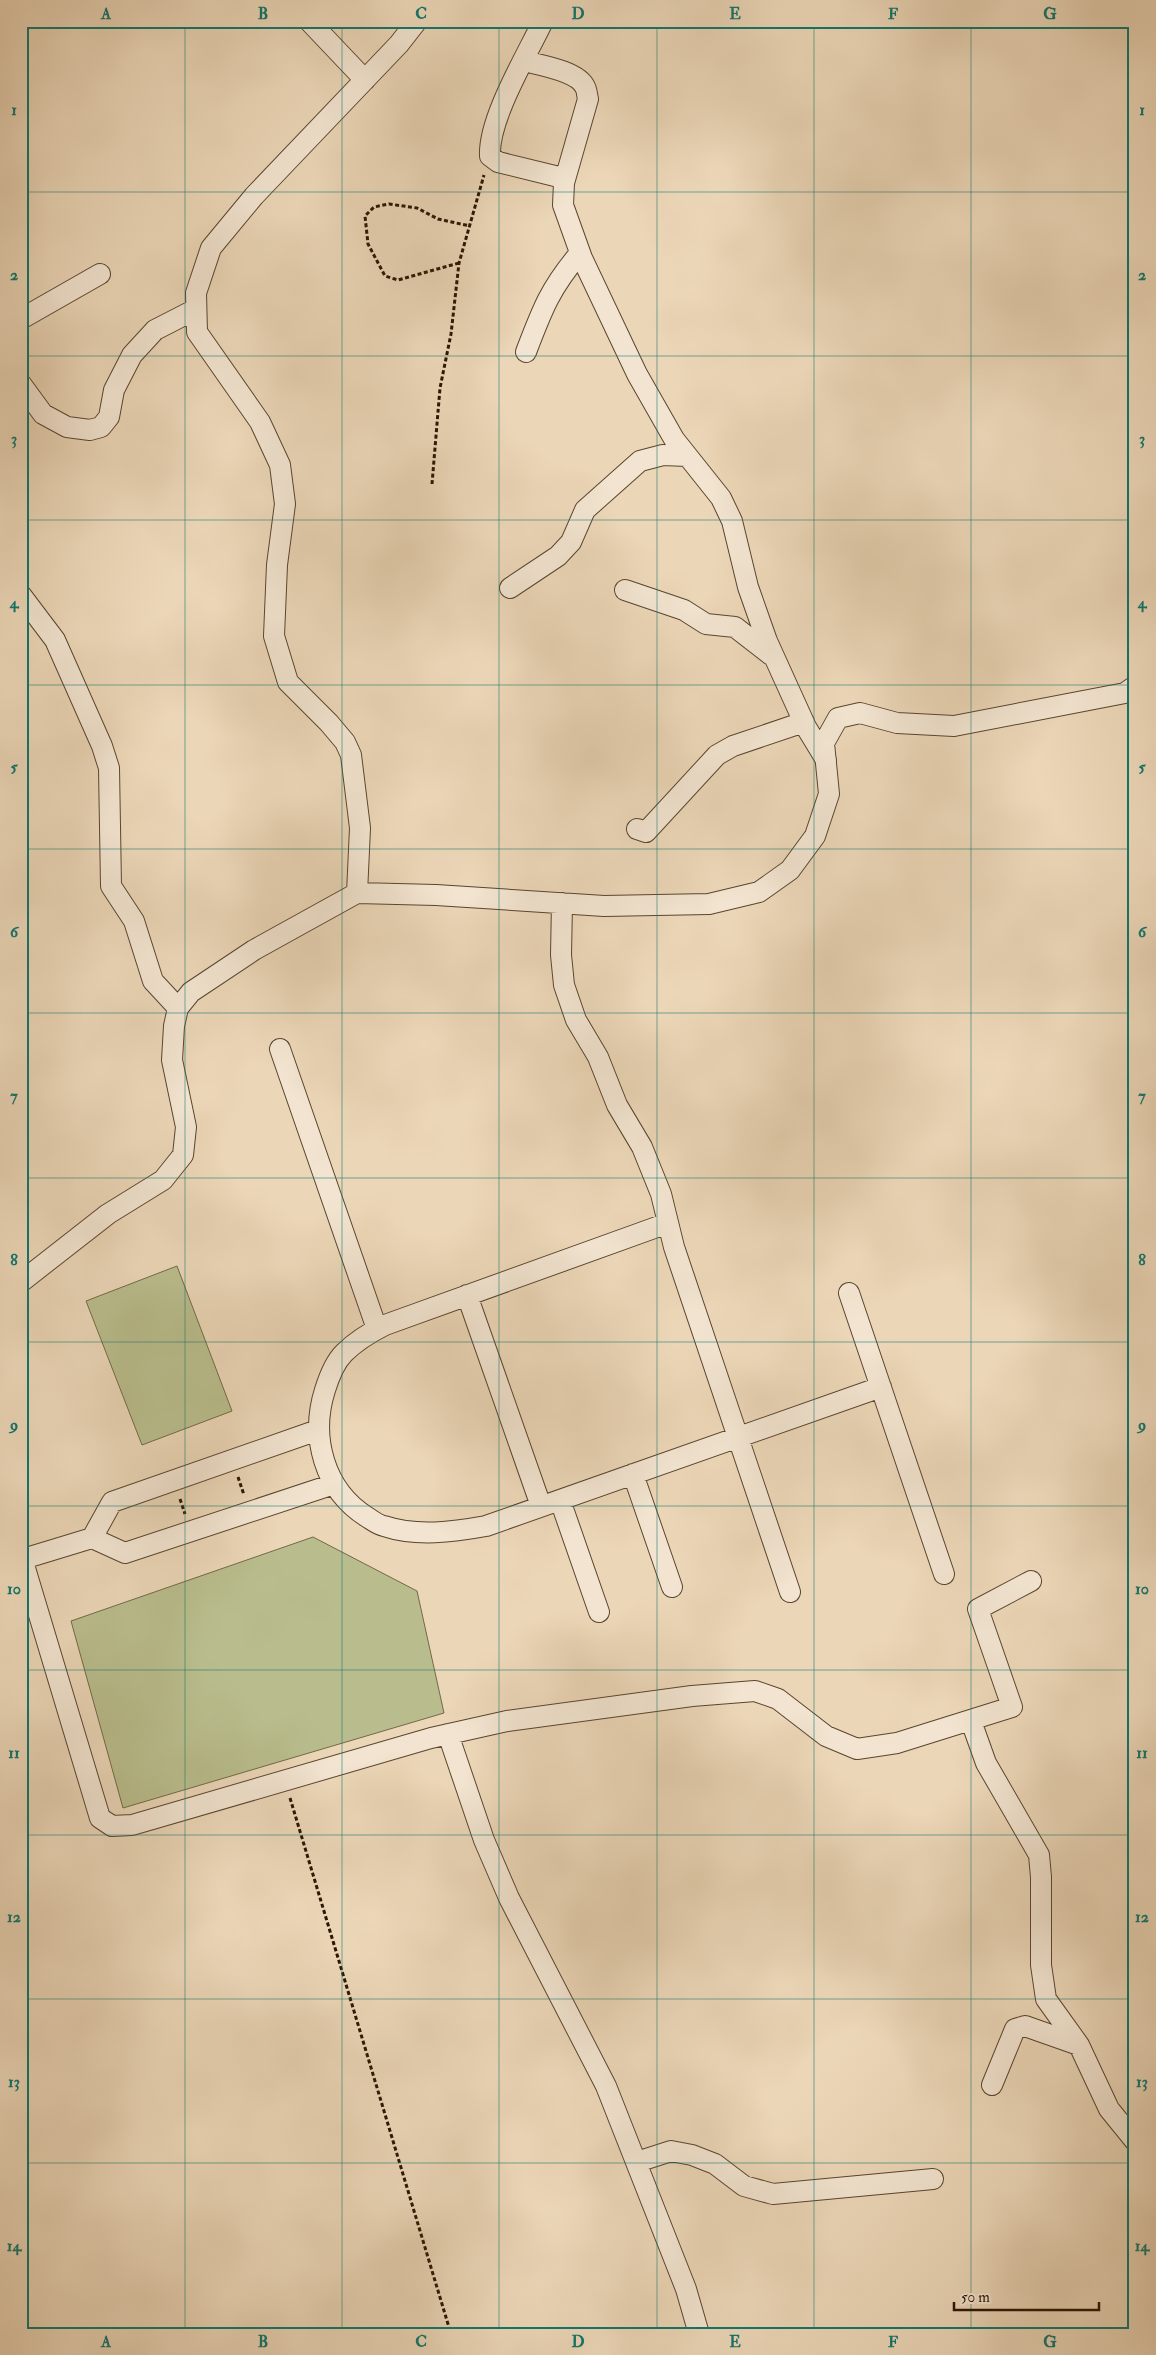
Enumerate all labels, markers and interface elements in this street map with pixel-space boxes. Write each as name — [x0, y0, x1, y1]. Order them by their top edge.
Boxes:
text: A — [100, 4, 112, 24]
text: B — [258, 4, 268, 24]
text: C — [415, 4, 427, 24]
text: D — [571, 4, 585, 24]
text: E — [729, 4, 741, 24]
text: F — [888, 4, 898, 24]
text: G — [1043, 4, 1057, 24]
text: 1 — [11, 100, 17, 120]
text: 1 — [1139, 100, 1145, 120]
text: 2 — [10, 265, 18, 285]
text: 2 — [1138, 265, 1146, 285]
text: 3 — [11, 429, 17, 449]
text: 3 — [1139, 429, 1145, 449]
text: 4 — [9, 593, 20, 613]
text: 4 — [1137, 593, 1148, 613]
text: 5 — [10, 757, 18, 777]
text: 5 — [1138, 757, 1146, 777]
text: 6 — [10, 922, 20, 942]
text: 6 — [1138, 922, 1148, 942]
text: 7 — [10, 1086, 18, 1106]
text: 7 — [1138, 1086, 1146, 1106]
text: 8 — [10, 1250, 18, 1270]
text: 8 — [1138, 1250, 1146, 1270]
text: 9 — [8, 1415, 18, 1435]
text: 9 — [1136, 1415, 1146, 1435]
text: 10 — [7, 1579, 21, 1599]
text: 10 — [1135, 1579, 1149, 1599]
text: 11 — [8, 1743, 20, 1763]
text: 11 — [1136, 1743, 1148, 1763]
text: 12 — [7, 1907, 21, 1927]
text: 12 — [1135, 1907, 1149, 1927]
text: 13 — [8, 2072, 20, 2092]
text: 13 — [1136, 2072, 1148, 2092]
text: 14 — [7, 2236, 23, 2256]
text: 14 — [1135, 2236, 1151, 2256]
scale bar — [954, 2280, 1098, 2312]
text: 50 m — [961, 2288, 990, 2307]
text: A — [100, 2332, 112, 2352]
text: B — [258, 2332, 268, 2352]
text: C — [415, 2332, 427, 2352]
text: D — [571, 2332, 585, 2352]
text: E — [729, 2332, 741, 2352]
text: F — [888, 2332, 898, 2352]
text: G — [1043, 2332, 1057, 2352]

